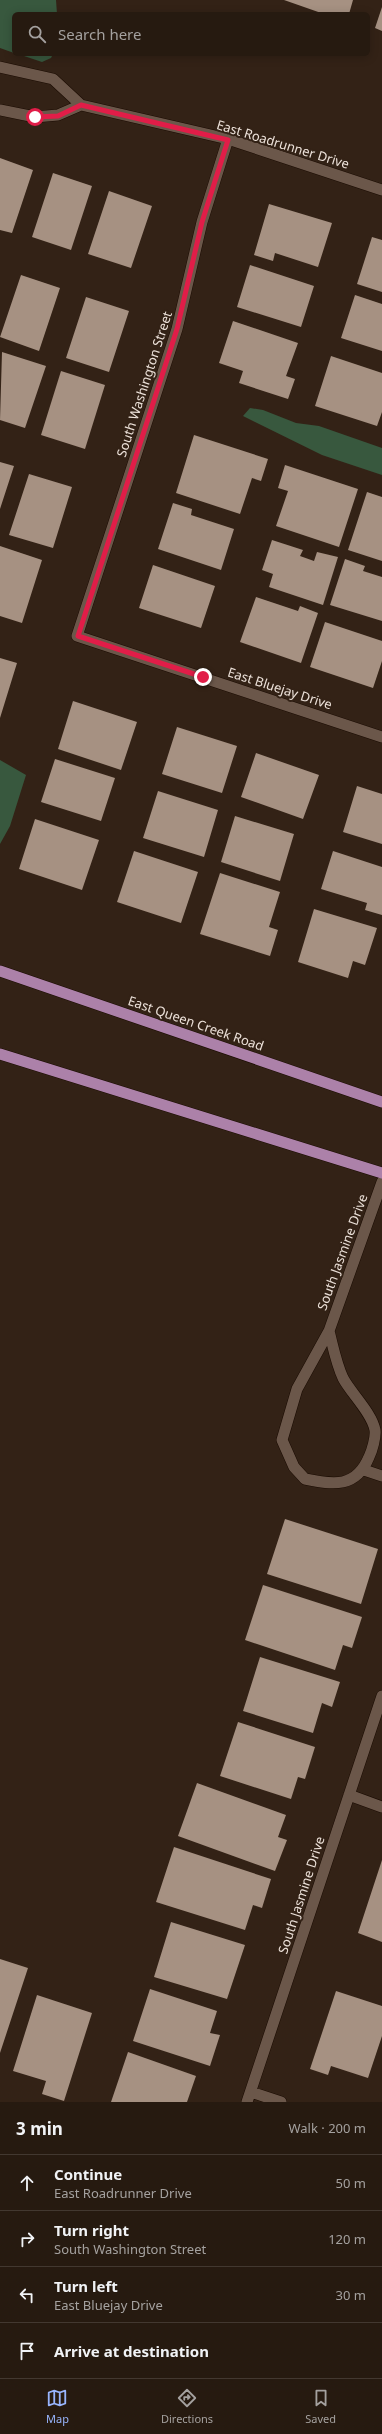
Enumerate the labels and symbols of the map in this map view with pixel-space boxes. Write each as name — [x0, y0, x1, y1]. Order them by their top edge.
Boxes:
route start — [26, 108, 44, 126]
street label: East Roadrunner Drive — [214, 115, 352, 173]
street label: South Washington Street — [112, 309, 176, 459]
street label: East Bluejay Drive — [225, 663, 335, 713]
route end — [194, 668, 212, 686]
street label: East Queen Creek Road — [126, 991, 266, 1055]
street label: South Jasmine Drive — [313, 1191, 371, 1313]
street label: South Jasmine Drive — [273, 1834, 329, 1956]

